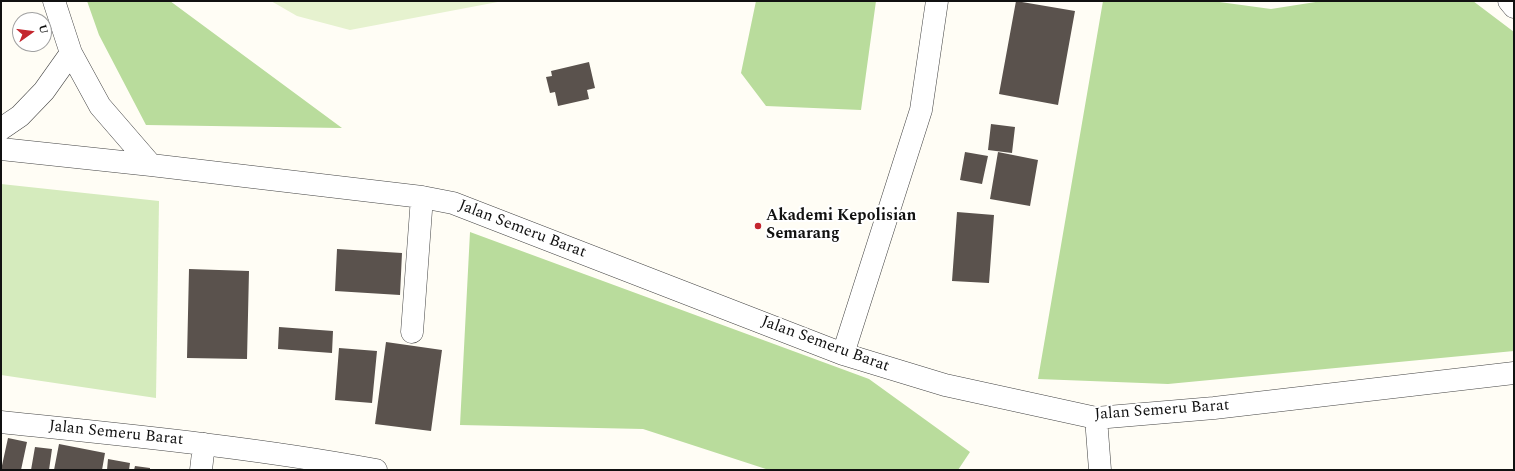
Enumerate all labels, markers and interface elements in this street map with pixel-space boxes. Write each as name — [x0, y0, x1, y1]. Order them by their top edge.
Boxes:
north arrow — [12, 12, 52, 52]
text: U — [34, 23, 53, 36]
street label: Jalan Semeru Barat — [456, 197, 588, 263]
place label: Akademi Kepolisian Semarang — [766, 207, 916, 245]
marker: Akademi Kepolisian Semarang — [753, 221, 763, 231]
street label: Jalan Semeru Barat — [758, 313, 892, 377]
street label: Jalan Semeru Barat — [1094, 397, 1230, 425]
street label: Jalan Semeru Barat — [48, 417, 184, 451]

